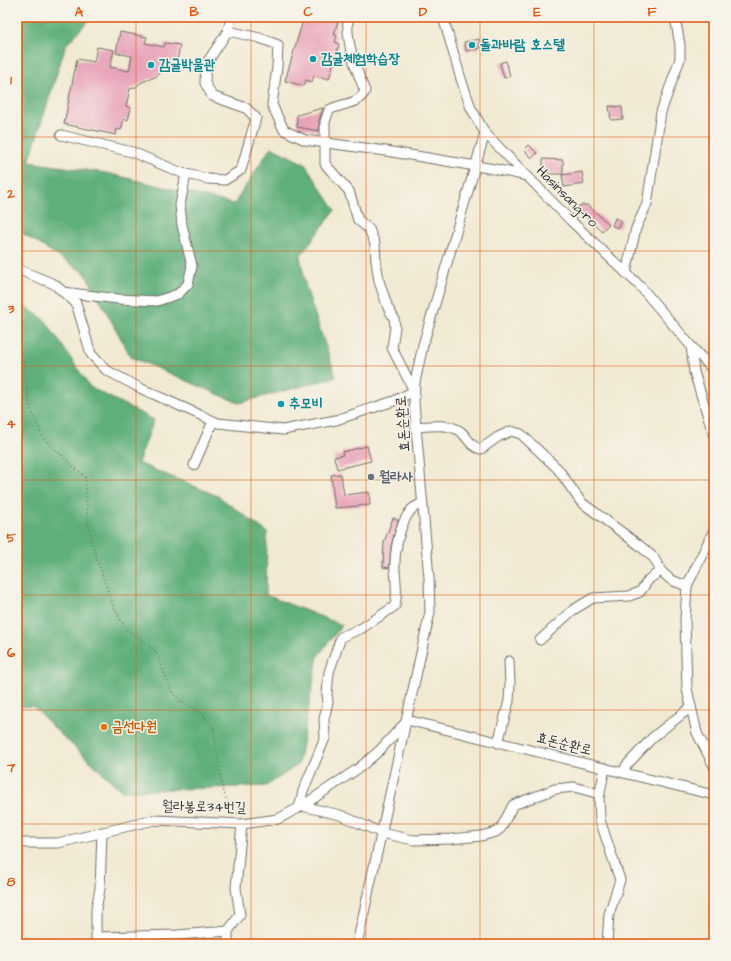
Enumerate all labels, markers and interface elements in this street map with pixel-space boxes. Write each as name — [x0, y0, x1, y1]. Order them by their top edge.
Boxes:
text: A — [75, 3, 84, 21]
text: B — [189, 3, 199, 21]
text: C — [303, 3, 313, 21]
text: D — [419, 3, 428, 21]
text: E — [533, 3, 541, 21]
text: F — [647, 3, 657, 21]
place label: 돌과바람 호스텔 — [480, 35, 565, 55]
marker: 돌과바람 호스텔 — [467, 40, 477, 50]
place label: 감귤체험학습장 — [321, 49, 401, 69]
marker: 감귤체험학습장 — [308, 54, 318, 64]
place label: 감귤박물관 — [159, 55, 216, 75]
marker: 감귤박물관 — [146, 60, 156, 70]
text: 1 — [10, 71, 12, 89]
street label: Hasinsang-ro — [532, 162, 602, 232]
text: 2 — [6, 185, 15, 203]
text: 3 — [7, 300, 15, 318]
place label: 추모비 — [289, 394, 323, 414]
street label: 효돈순환로 — [391, 395, 415, 453]
marker: 추모비 — [276, 399, 286, 409]
text: 4 — [7, 415, 16, 433]
place label: 월라사 — [379, 467, 414, 487]
marker: 월라사 — [366, 472, 376, 482]
text: 5 — [6, 529, 16, 547]
text: 6 — [7, 644, 16, 662]
place label: 금선다원 — [112, 717, 157, 737]
marker: 금선다원 — [99, 722, 109, 732]
street label: 효돈순환로 — [534, 727, 594, 761]
text: 7 — [6, 759, 16, 777]
street label: 월라봉로34번길 — [162, 796, 247, 818]
text: 8 — [7, 873, 16, 891]

